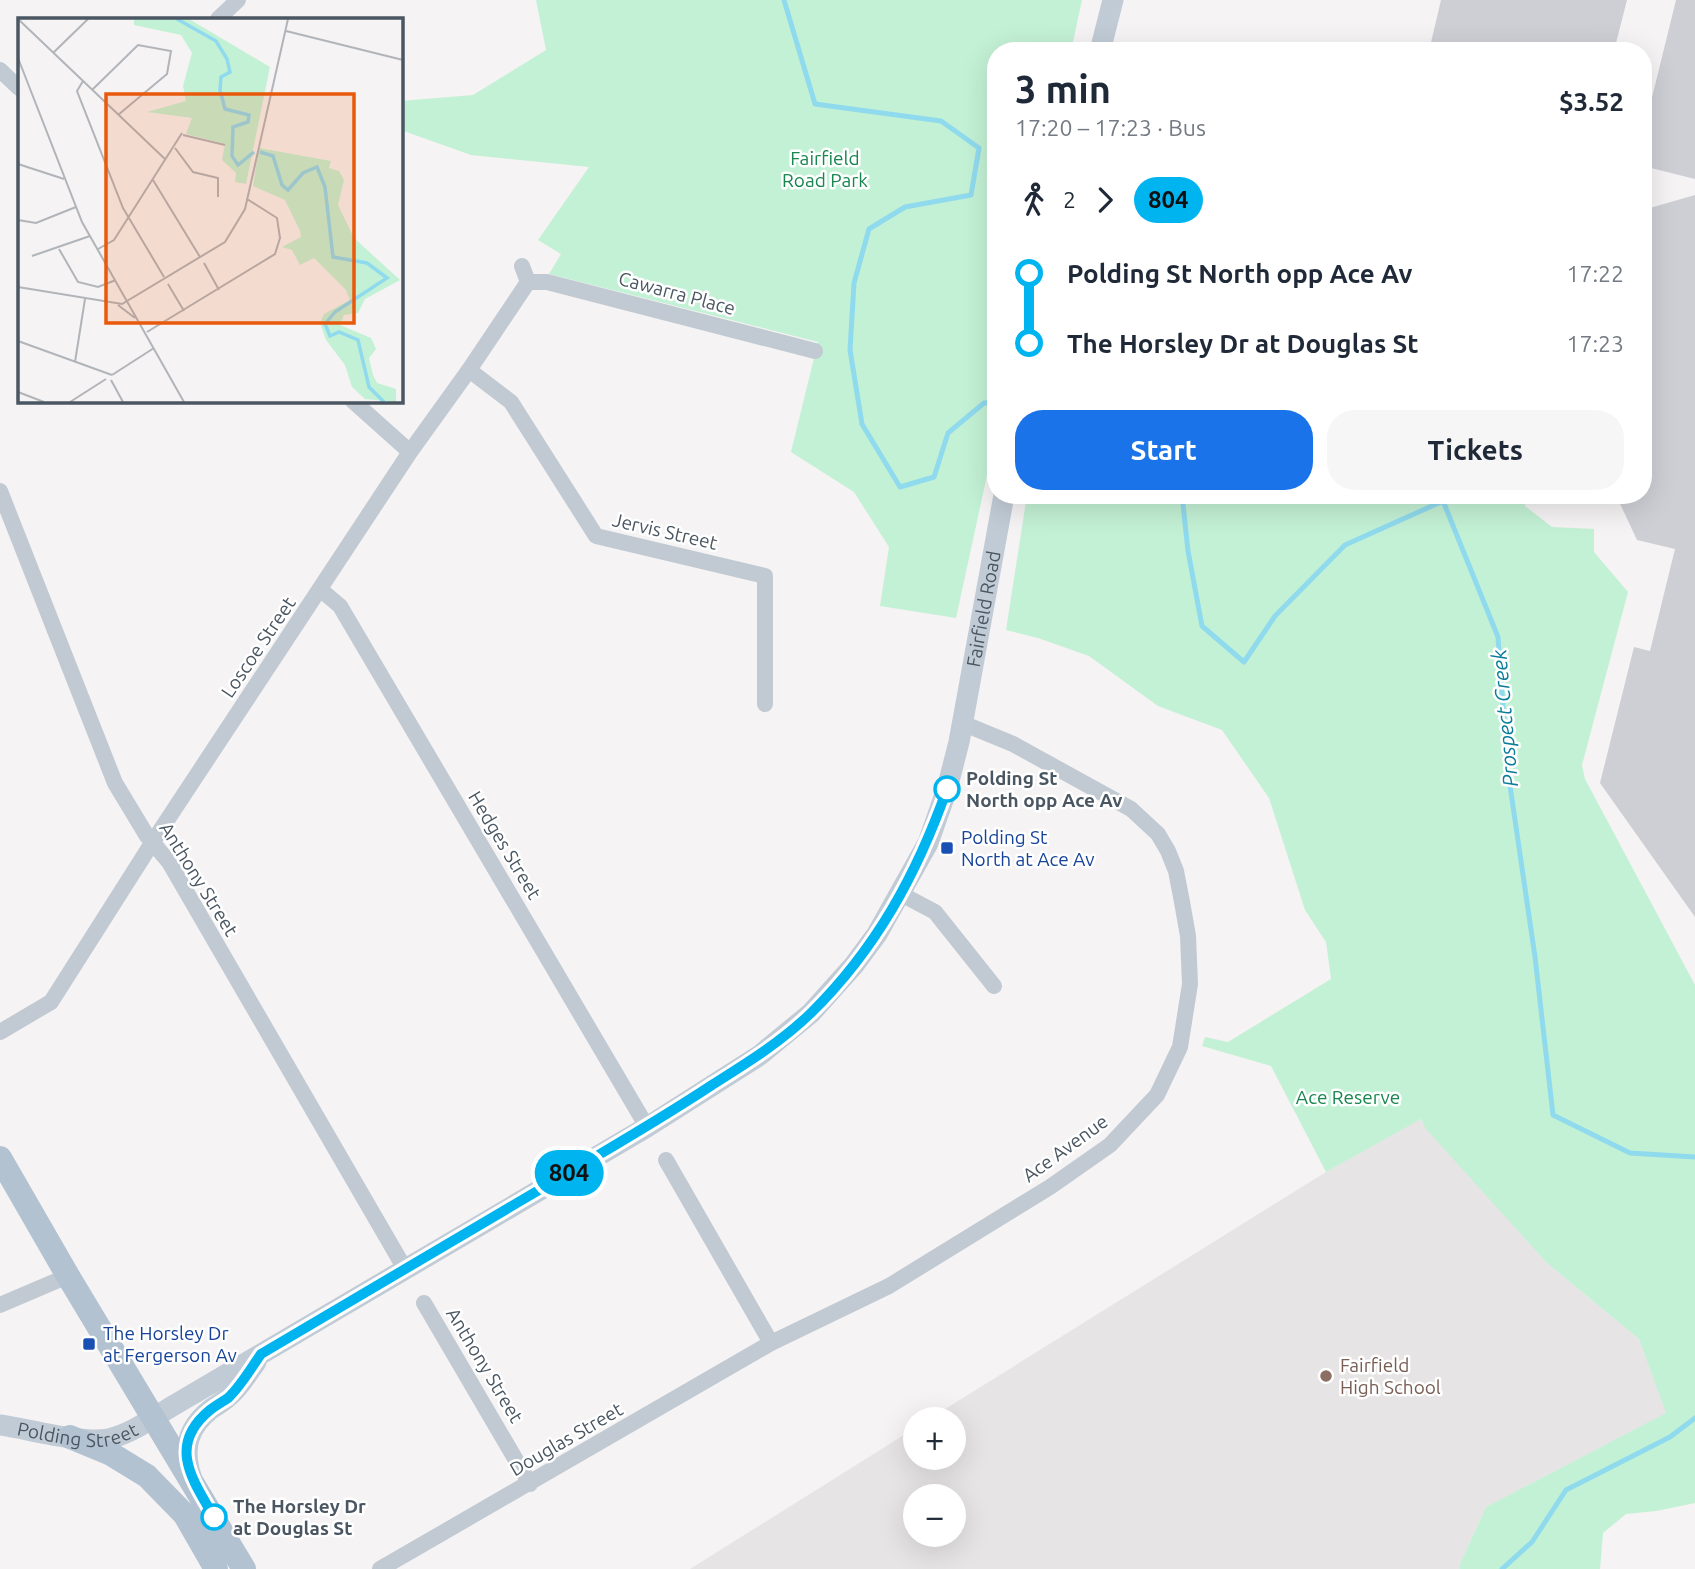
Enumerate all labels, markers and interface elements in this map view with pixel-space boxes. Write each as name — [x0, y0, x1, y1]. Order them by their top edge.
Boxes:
inset map — [18, 18, 402, 402]
text: 3 min — [1015, 68, 1111, 110]
text: $3.52 — [1559, 87, 1624, 116]
text: 17:20 – 17:23 · Bus — [1015, 115, 1206, 140]
park label: Fairfield Road Park — [782, 147, 868, 191]
icon: walk — [1015, 181, 1053, 219]
icon: forward — [1086, 181, 1124, 219]
text: 804 — [1148, 186, 1189, 213]
text: 2 — [1063, 187, 1076, 212]
text: Polding St North opp Ace Av — [1067, 259, 1412, 288]
text: 17:22 — [1566, 261, 1624, 286]
street label: Cawarra Place — [616, 267, 738, 319]
text: The Horsley Dr at Douglas St — [1067, 329, 1418, 358]
text: 17:23 — [1566, 331, 1624, 356]
button: Start — [1015, 410, 1313, 490]
button: Tickets — [1327, 410, 1624, 490]
street label: Jervis Street — [610, 508, 720, 554]
street label: Fairfield Road — [962, 549, 1005, 669]
street label: Loscoe Street — [216, 592, 300, 702]
water label: Prospect Creek — [1486, 648, 1522, 788]
place label: Polding St North opp Ace Av — [966, 767, 1123, 811]
marker: Polding St North opp Ace Av — [934, 776, 960, 802]
street label: Hedges Street — [464, 787, 546, 903]
street label: Anthony Street — [155, 818, 243, 940]
place label: Polding St North at Ace Av — [961, 826, 1094, 870]
marker: Polding St North at Ace Av — [939, 840, 955, 856]
park label: Ace Reserve — [1296, 1086, 1400, 1108]
street label: Ace Avenue — [1018, 1110, 1112, 1186]
line badge: 804 — [529, 1150, 609, 1196]
text: 804 — [549, 1159, 589, 1186]
street label: Anthony Street — [442, 1304, 528, 1427]
place label: The Horsley Dr at Fergerson Av — [103, 1322, 237, 1366]
marker: The Horsley Dr at Fergerson Av — [81, 1336, 97, 1352]
place label: Fairfield High School — [1340, 1354, 1441, 1398]
marker: Fairfield High School — [1318, 1368, 1334, 1384]
street label: Douglas Street — [506, 1398, 627, 1480]
map controls — [903, 1407, 966, 1547]
button: + — [903, 1407, 966, 1470]
street label: Polding Street — [15, 1417, 142, 1451]
button: − — [903, 1484, 966, 1547]
place label: The Horsley Dr at Douglas St — [233, 1495, 366, 1539]
marker: The Horsley Dr at Douglas St — [201, 1504, 227, 1530]

